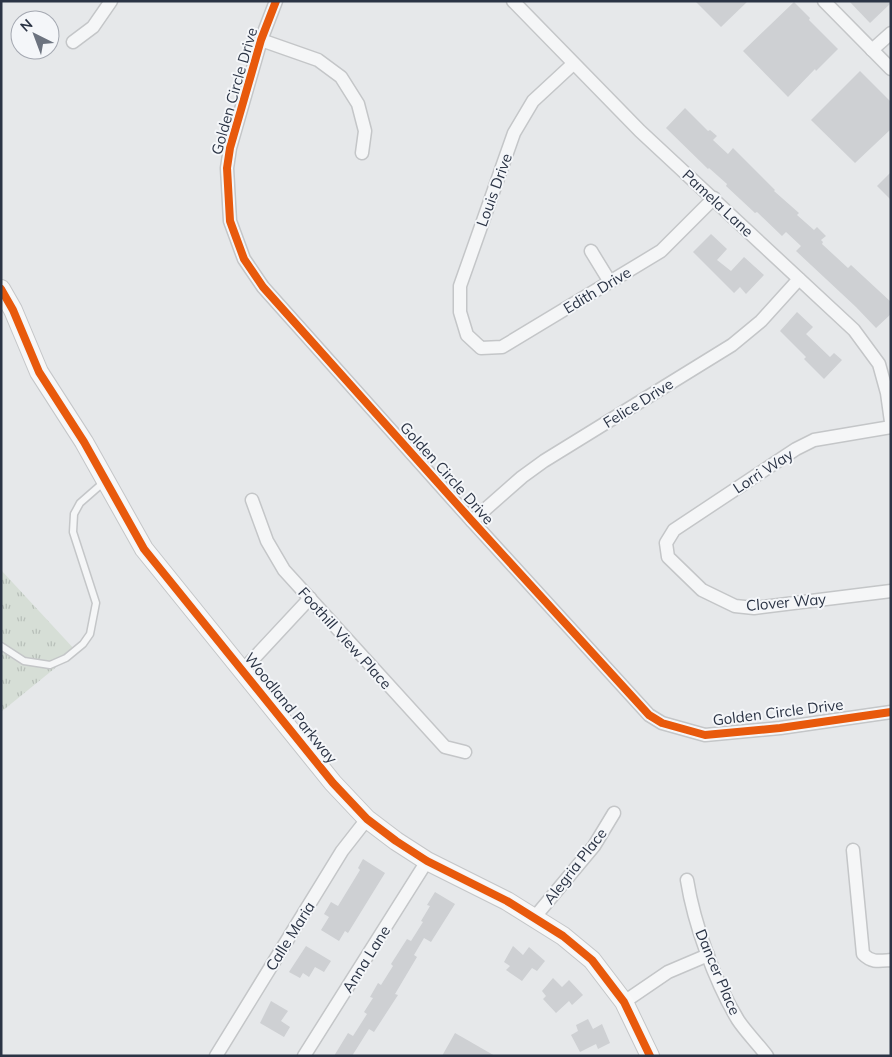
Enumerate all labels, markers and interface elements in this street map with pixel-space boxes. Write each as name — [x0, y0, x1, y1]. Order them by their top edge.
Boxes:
north arrow — [10, 10, 60, 60]
text: N — [16, 15, 36, 36]
street label: Golden Circle Drive — [207, 25, 261, 157]
street label: Louis Drive — [472, 151, 516, 229]
street label: Pamela Lane — [678, 165, 758, 241]
street label: Edith Drive — [560, 262, 634, 318]
street label: Felice Drive — [599, 374, 677, 432]
street label: Golden Circle Drive — [396, 418, 498, 528]
street label: Lorri Way — [729, 445, 797, 497]
street label: Foothill View Place — [294, 583, 396, 693]
street label: Clover Way — [745, 589, 827, 615]
street label: Woodland Parkway — [240, 649, 342, 767]
street label: Golden Circle Drive — [712, 695, 844, 729]
street label: Alegria Place — [539, 824, 611, 908]
street label: Calle Maria — [261, 898, 319, 974]
street label: Anna Lane — [338, 922, 394, 996]
street label: Dancer Place — [691, 926, 745, 1018]

